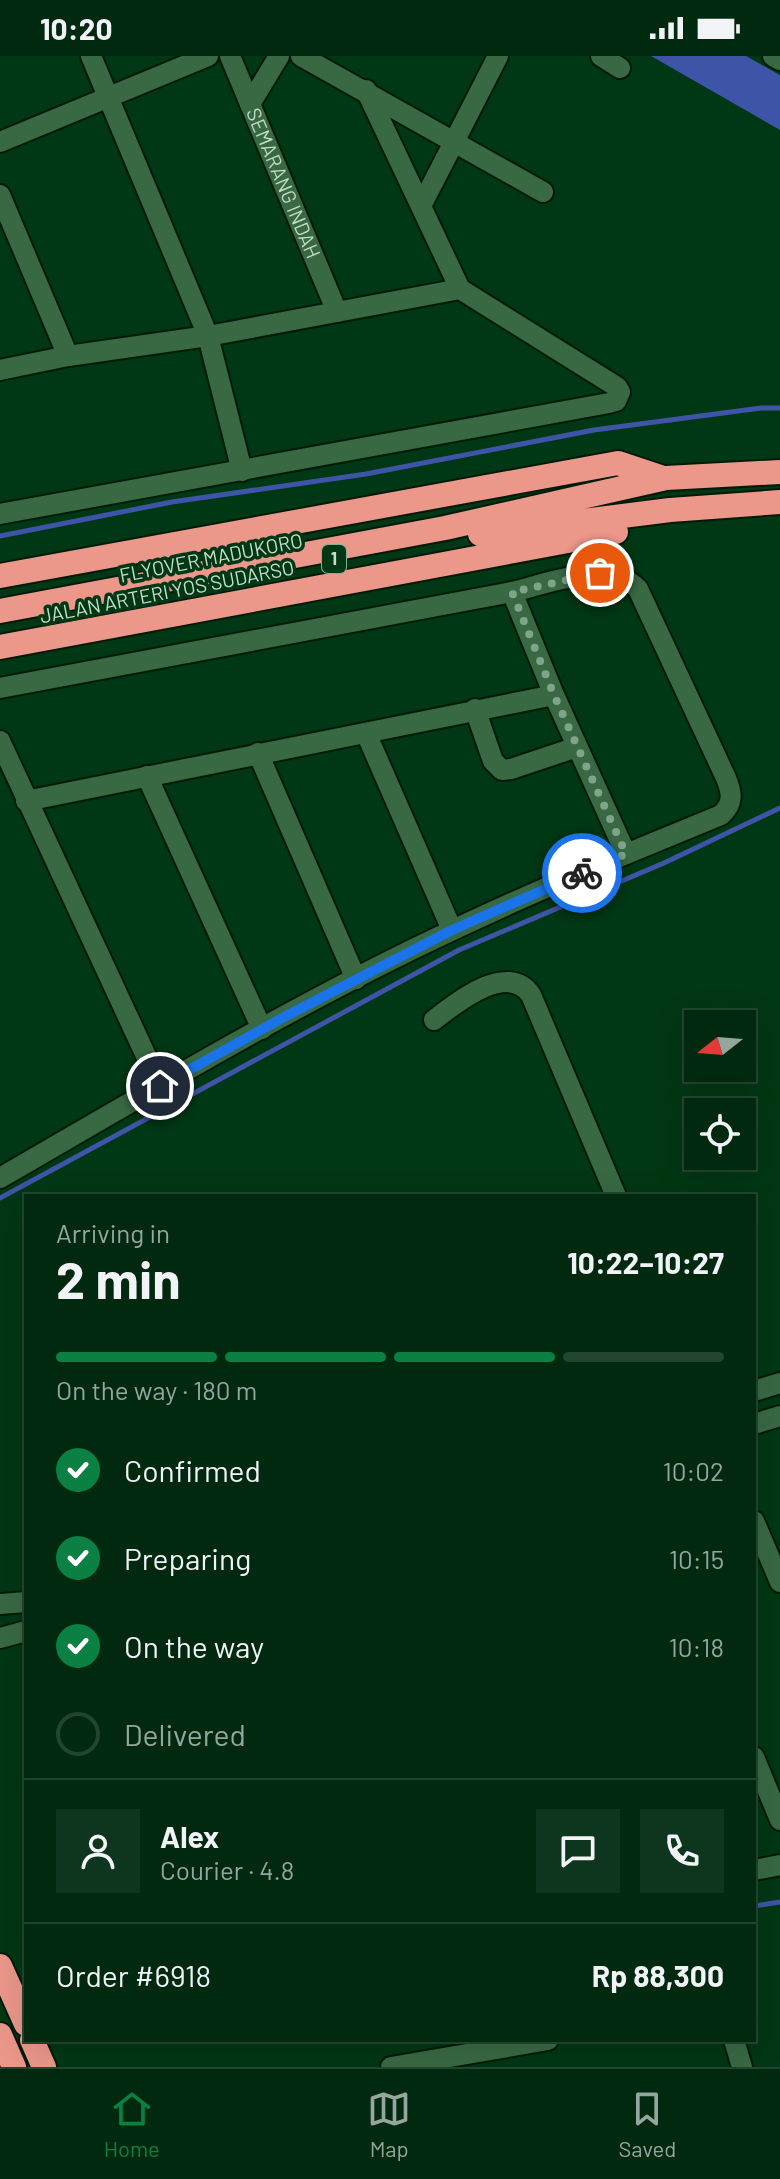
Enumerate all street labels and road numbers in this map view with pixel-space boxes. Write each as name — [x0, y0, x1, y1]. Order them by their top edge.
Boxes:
street label: SEMARANG INDAH — [242, 104, 326, 262]
street label: FLYOVER MADUKORO — [117, 527, 304, 587]
road number: 1 — [322, 545, 346, 573]
street label: JALAN ARTERI YOS SUDARSO — [38, 555, 296, 627]

